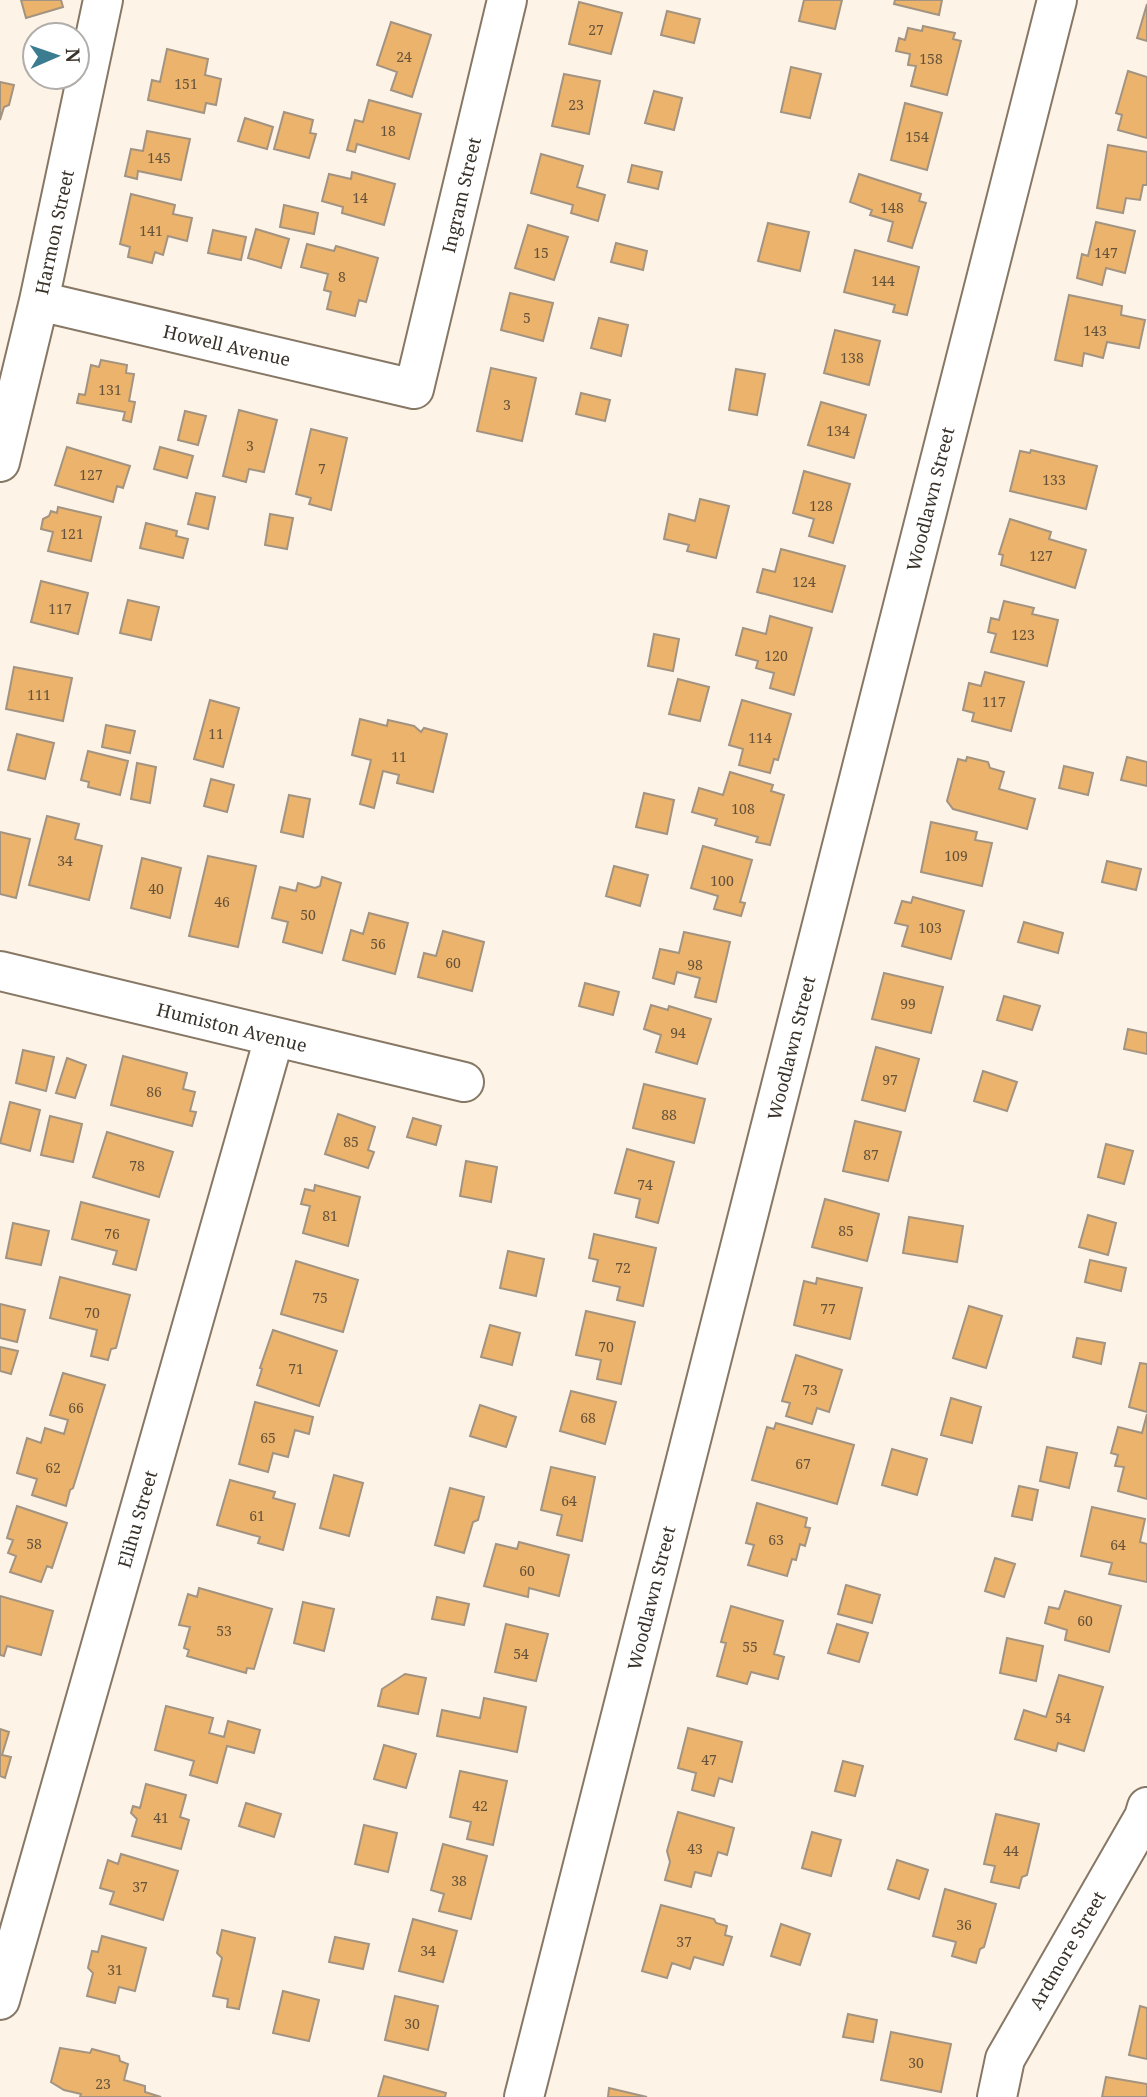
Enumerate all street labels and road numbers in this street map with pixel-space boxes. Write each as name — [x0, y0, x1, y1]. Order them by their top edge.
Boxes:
street label: Ingram Street — [436, 135, 486, 255]
street label: Harmon Street — [29, 167, 79, 297]
street label: Howell Avenue — [161, 319, 293, 371]
street label: Woodlawn Street — [901, 425, 959, 573]
street label: Woodlawn Street — [762, 974, 820, 1122]
street label: Humiston Avenue — [154, 997, 310, 1057]
street label: Elihu Street — [112, 1467, 162, 1571]
street label: Woodlawn Street — [622, 1524, 680, 1672]
street label: Ardmore Street — [1023, 1887, 1111, 2013]

